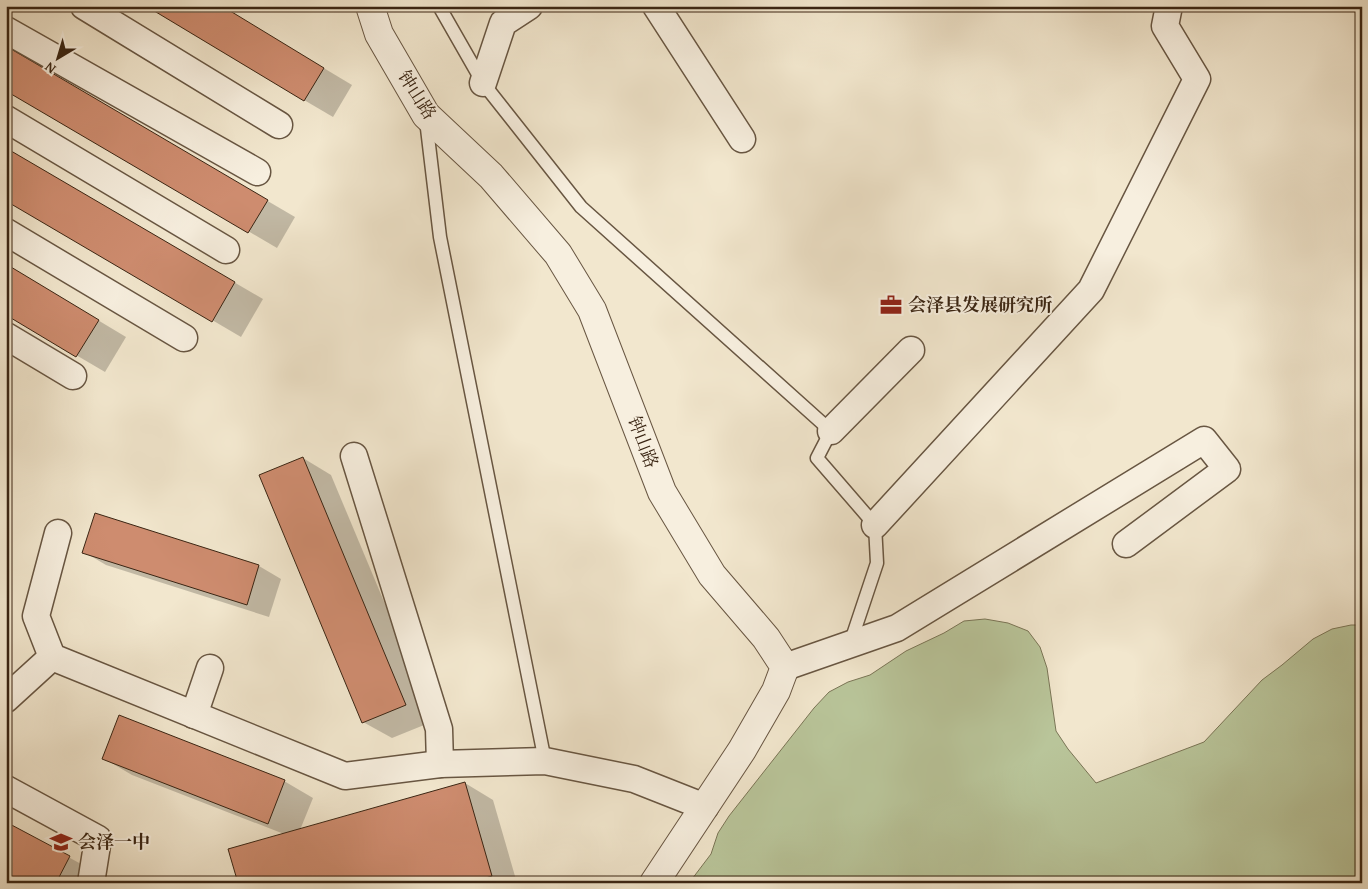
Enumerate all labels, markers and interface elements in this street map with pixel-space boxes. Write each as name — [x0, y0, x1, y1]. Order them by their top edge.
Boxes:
north arrow — [32, 32, 82, 82]
text: N — [40, 57, 60, 79]
street label: 钟山路 — [391, 65, 443, 125]
place label: 会泽县发展研究所 — [908, 291, 1053, 318]
office icon: 会泽县发展研究所 — [878, 292, 904, 318]
street label: 钟山路 — [621, 412, 666, 472]
place label: 会泽一中 — [78, 828, 150, 855]
school or university icon: 会泽一中 — [48, 829, 74, 855]

